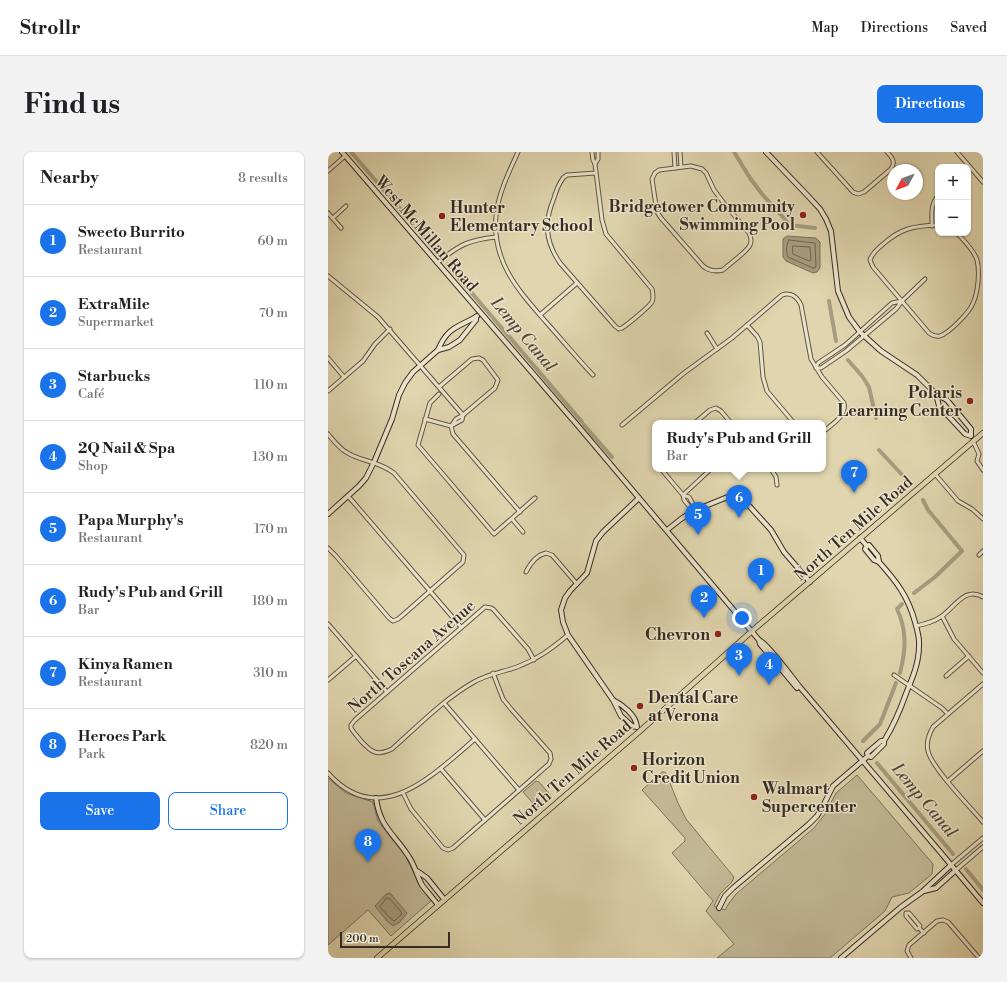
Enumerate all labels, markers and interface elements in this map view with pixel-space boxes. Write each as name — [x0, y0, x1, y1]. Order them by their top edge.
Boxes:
text: Strollr — [20, 16, 81, 40]
text: Map — [811, 19, 839, 37]
text: Directions — [861, 19, 928, 37]
text: Saved — [950, 19, 987, 37]
button: Directions — [877, 85, 983, 123]
text: Find us — [24, 87, 120, 122]
north arrow — [887, 164, 923, 200]
map controls — [935, 164, 971, 236]
button: + — [935, 164, 971, 200]
text: Nearby — [40, 167, 99, 189]
text: 8 results — [238, 170, 288, 186]
street label: West McMillan Road — [370, 171, 482, 296]
place label: Bridgetower Community Swimming Pool — [608, 197, 796, 235]
place label: Hunter Elementary School — [450, 198, 594, 236]
button: − — [935, 200, 971, 236]
marker: Bridgetower Community Swimming Pool — [798, 210, 808, 220]
marker: Hunter Elementary School — [437, 211, 447, 221]
text: Sweeto Burrito — [78, 223, 185, 242]
text: 1 — [50, 233, 56, 249]
text: 60 m — [257, 233, 288, 249]
text: Restaurant — [78, 242, 143, 258]
water label: Lemp Canal — [485, 292, 561, 377]
text: ExtraMile — [78, 295, 150, 314]
text: 2 — [49, 305, 57, 321]
text: 70 m — [259, 305, 288, 321]
text: Supermarket — [78, 314, 154, 330]
text: Starbucks — [78, 367, 150, 386]
text: 3 — [49, 377, 57, 393]
text: 110 m — [254, 377, 288, 393]
place label: Polaris Learning Center — [837, 383, 962, 421]
text: Café — [78, 386, 105, 402]
marker: Polaris Learning Center — [965, 396, 975, 406]
popup — [652, 420, 826, 472]
text: Rudy's Pub and Grill — [666, 429, 812, 448]
text: 2Q Nail & Spa — [78, 439, 175, 458]
text: Bar — [666, 448, 688, 464]
text: 4 — [49, 449, 57, 465]
text: 130 m — [253, 449, 288, 465]
text: Shop — [78, 458, 108, 474]
pin: 7 — [841, 460, 867, 493]
street label: North Ten Mile Road — [790, 472, 917, 586]
pin: 6 — [726, 485, 752, 518]
pin: 5 — [685, 502, 711, 535]
text: Papa Murphy's — [78, 511, 183, 530]
text: 5 — [49, 521, 57, 537]
text: 170 m — [254, 521, 288, 537]
text: Restaurant — [78, 530, 143, 546]
pin: 1 — [748, 558, 774, 591]
text: Rudy's Pub and Grill — [78, 583, 223, 602]
pin: 2 — [691, 585, 717, 618]
text: 6 — [49, 593, 57, 609]
text: 180 m — [252, 593, 288, 609]
street label: North Toscana Avenue — [344, 596, 480, 718]
text: Bar — [78, 602, 99, 618]
your location — [732, 608, 752, 628]
place label: Chevron — [645, 625, 710, 645]
marker: Chevron — [713, 629, 723, 639]
pin: 3 — [726, 643, 752, 676]
pin: 4 — [756, 652, 782, 685]
text: Kinya Ramen — [78, 655, 173, 674]
text: 7 — [49, 665, 57, 681]
text: 310 m — [253, 665, 288, 681]
text: Restaurant — [78, 674, 143, 690]
place label: Dental Care at Verona — [648, 688, 739, 726]
marker: Dental Care at Verona — [635, 701, 645, 711]
street label: North Ten Mile Road — [509, 716, 636, 830]
text: Heroes Park — [78, 727, 166, 746]
text: 8 — [49, 737, 57, 753]
text: 820 m — [250, 737, 288, 753]
text: Park — [78, 746, 105, 762]
place label: Horizon Credit Union — [642, 750, 740, 788]
water label: Lemp Canal — [886, 758, 962, 843]
marker: Horizon Credit Union — [629, 763, 639, 773]
place label: Walmart Supercenter — [761, 779, 857, 817]
button: Save — [40, 792, 160, 830]
button: Share — [168, 792, 288, 830]
marker: Walmart Supercenter — [749, 792, 759, 802]
pin: 8 — [355, 829, 381, 862]
scale bar — [340, 930, 450, 949]
text: 200 m — [346, 932, 379, 946]

